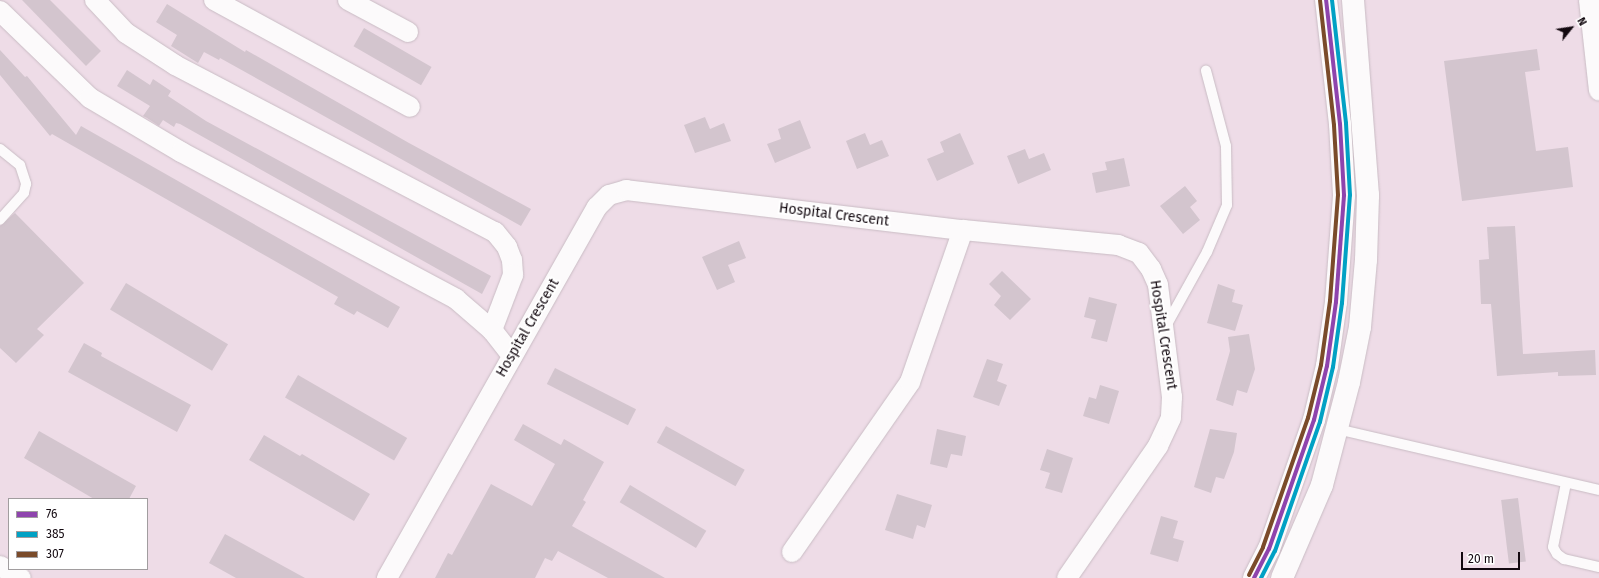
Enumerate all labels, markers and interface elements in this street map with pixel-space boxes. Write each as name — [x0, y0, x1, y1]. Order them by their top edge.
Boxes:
north arrow — [1551, 8, 1591, 48]
text: N — [1574, 15, 1589, 28]
street label: Hospital Crescent — [778, 200, 890, 230]
street label: Hospital Crescent — [493, 276, 563, 380]
street label: Hospital Crescent — [1146, 279, 1180, 391]
legend — [8, 498, 148, 570]
text: 76 — [46, 507, 57, 521]
text: 385 — [46, 527, 65, 541]
scale bar — [1463, 544, 1522, 570]
text: 307 — [46, 547, 64, 561]
text: 20 m — [1468, 552, 1494, 566]

